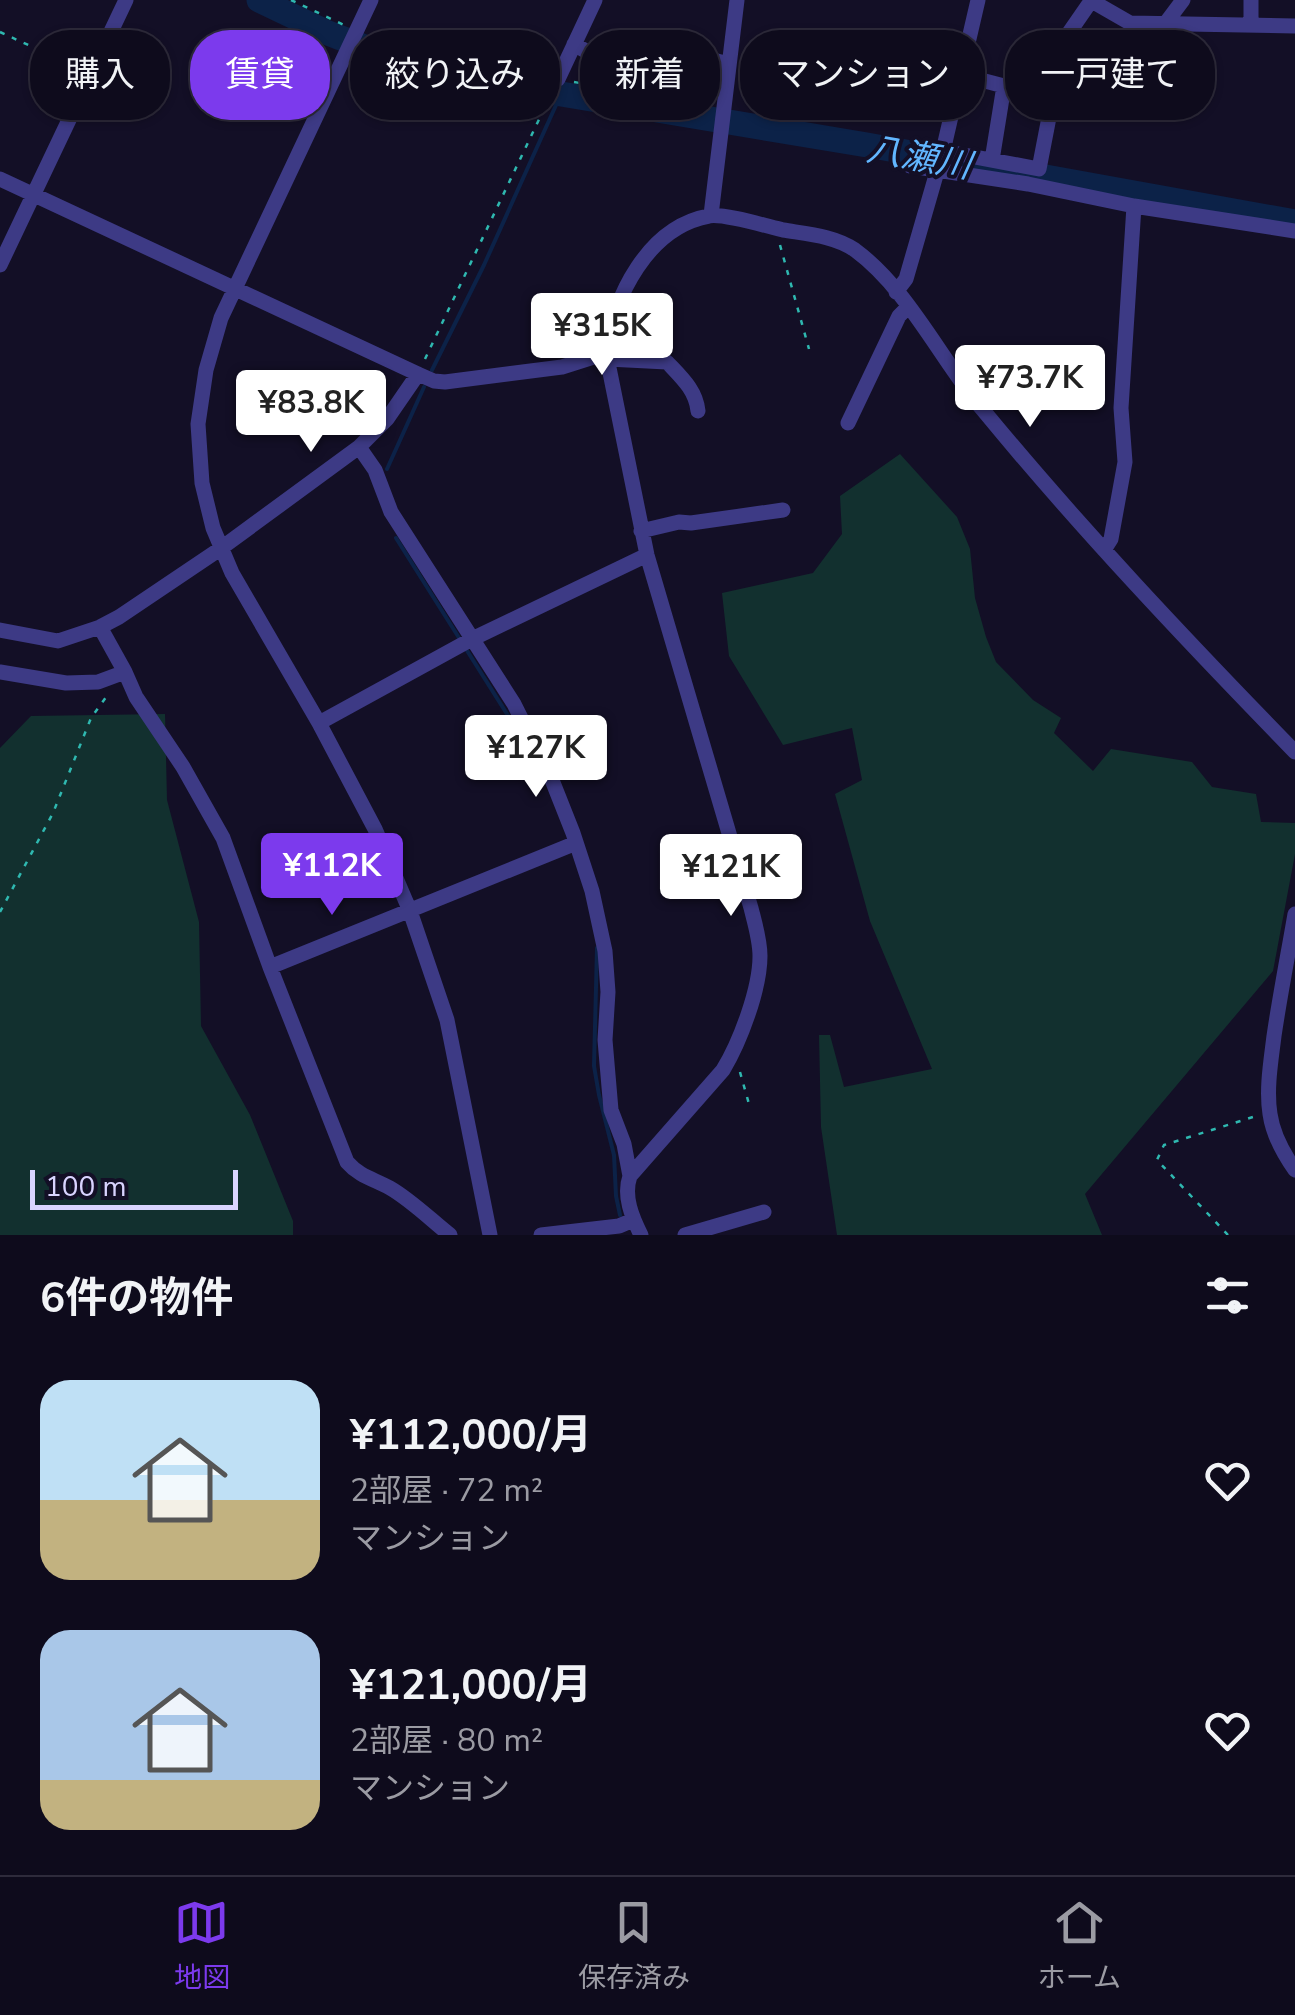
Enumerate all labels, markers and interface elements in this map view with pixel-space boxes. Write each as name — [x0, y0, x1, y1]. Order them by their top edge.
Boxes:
chip: 購入 — [30, 30, 170, 120]
chip: 賃貸 — [190, 30, 330, 120]
chip: 絞り込み — [350, 30, 560, 120]
chip: 新着 — [580, 30, 720, 120]
chip: マンション — [740, 30, 985, 120]
chip: 一戸建て — [1005, 30, 1215, 120]
water label: 八瀬川 — [863, 125, 979, 190]
pin: ¥315K — [532, 293, 672, 378]
text: ¥315K — [553, 304, 651, 347]
pin: ¥73.7K — [949, 345, 1111, 430]
text: ¥73.7K — [977, 356, 1083, 399]
pin: ¥83.8K — [230, 370, 392, 455]
text: ¥83.8K — [258, 381, 364, 424]
pin: ¥127K — [466, 715, 606, 800]
text: ¥127K — [487, 726, 585, 769]
pin: ¥112K — [262, 833, 402, 918]
pin: ¥121K — [661, 834, 801, 919]
text: ¥112K — [283, 844, 381, 887]
text: ¥121K — [682, 845, 780, 888]
scale bar — [30, 1165, 238, 1210]
text: 100 m — [45, 1168, 127, 1206]
icon: filters — [1200, 1268, 1255, 1323]
text: 6件の物件 — [40, 1270, 233, 1327]
text: ¥112,000/月 — [350, 1407, 592, 1464]
icon: home — [120, 1420, 240, 1540]
icon: heart — [1200, 1453, 1255, 1508]
text: 2部屋 · 72 m² — [350, 1469, 543, 1512]
text: マンション — [350, 1517, 510, 1560]
text: ¥121,000/月 — [350, 1657, 592, 1714]
icon: home — [120, 1670, 240, 1790]
icon: heart — [1200, 1703, 1255, 1758]
text: 2部屋 · 80 m² — [350, 1719, 543, 1762]
text: マンション — [350, 1767, 510, 1810]
tab: 地図 — [174, 1895, 230, 1997]
tab: 保存済み — [578, 1895, 690, 1997]
tab: ホーム — [1038, 1895, 1121, 1997]

